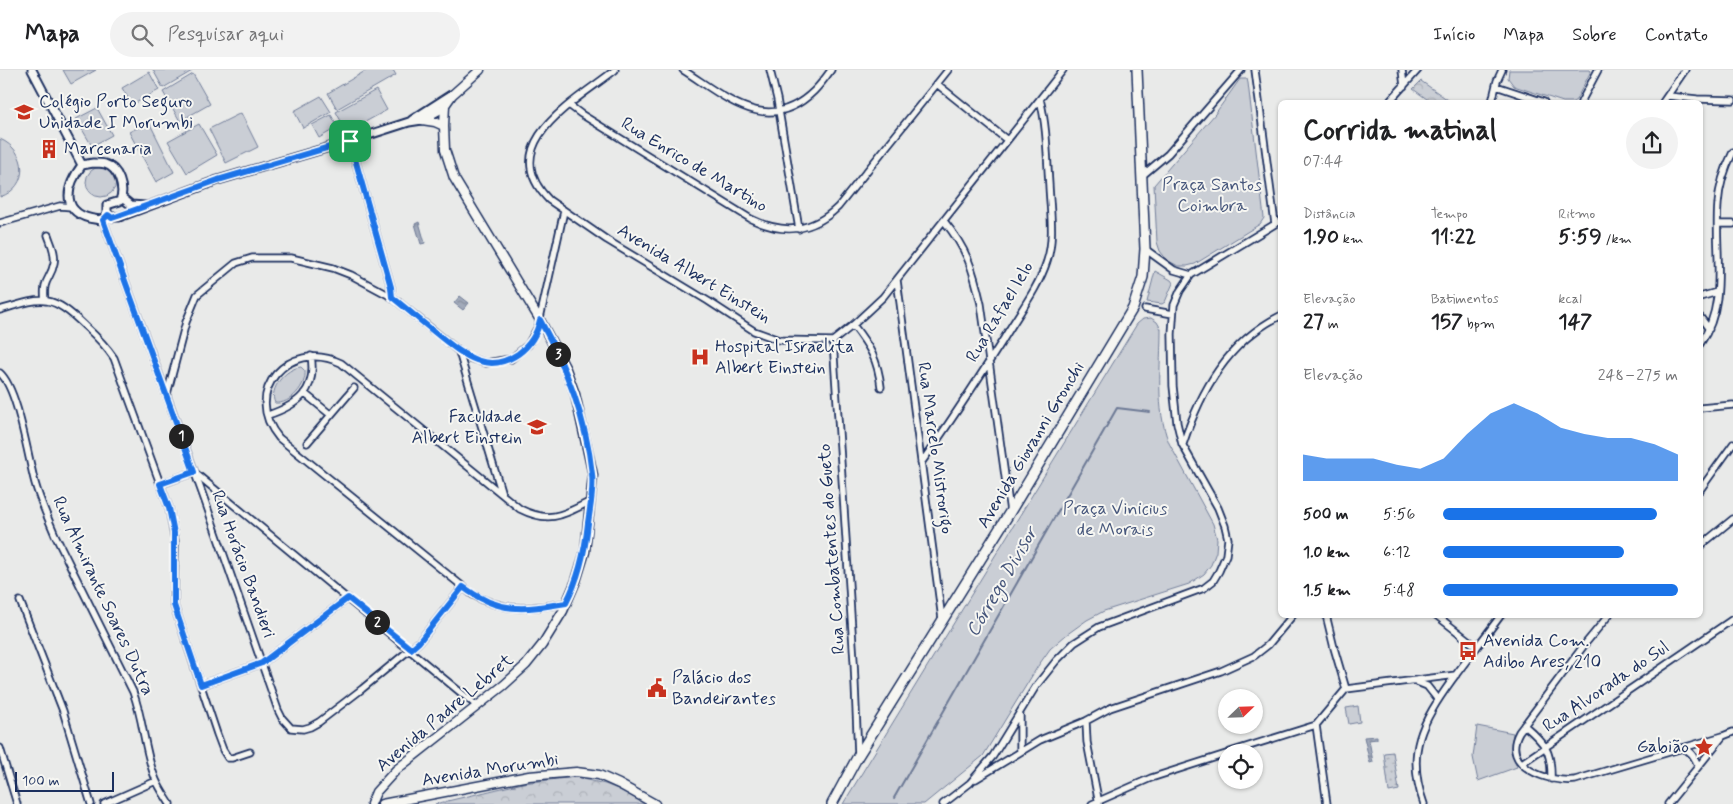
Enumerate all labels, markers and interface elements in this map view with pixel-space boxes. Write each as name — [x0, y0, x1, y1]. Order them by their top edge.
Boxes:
search box — [110, 12, 460, 57]
text: Mapa — [25, 19, 80, 50]
icon: search — [128, 21, 156, 49]
text: Pesquisar aqui — [168, 22, 284, 47]
text: Início — [1433, 23, 1475, 47]
text: Mapa — [1503, 23, 1544, 47]
text: Sobre — [1572, 23, 1617, 47]
text: Contato — [1645, 23, 1708, 47]
place label: Colégio Porto Seguro Unidade I Morumbi — [39, 90, 193, 135]
school or university icon: Colégio Porto Seguro Unidade I Morumbi — [13, 101, 35, 123]
street label: Rua Enrico de Martino — [616, 112, 772, 218]
text: Corrida matinal — [1303, 113, 1497, 150]
button: share — [1626, 117, 1678, 169]
pin — [329, 120, 371, 162]
icon: arrive — [336, 127, 364, 155]
place label: Marcenaria — [64, 137, 152, 161]
building icon: Marcenaria — [38, 138, 60, 160]
text: 07:44 — [1303, 151, 1343, 172]
park label: Praça Santos Coimbra — [1162, 173, 1262, 218]
text: Distância — [1303, 205, 1356, 223]
text: Tempo — [1431, 205, 1468, 223]
text: Ritmo — [1558, 205, 1595, 223]
street label: Avenida Albert Einstein — [613, 219, 775, 329]
text: 1.90 — [1303, 223, 1339, 251]
text: 11:22 — [1431, 223, 1476, 251]
text: 5:59 — [1558, 223, 1602, 251]
text: km — [1339, 230, 1363, 248]
text: /km — [1602, 230, 1632, 248]
street label: Rua Rafael Ielo — [961, 257, 1039, 367]
text: Elevação — [1303, 290, 1355, 308]
text: Batimentos — [1431, 290, 1499, 308]
text: kcal — [1558, 290, 1582, 308]
text: 27 — [1303, 308, 1324, 336]
text: 157 — [1431, 308, 1463, 336]
text: 147 — [1558, 308, 1592, 336]
text: m — [1324, 315, 1339, 333]
text: bpm — [1463, 315, 1495, 333]
place label: Hospital Israelita Albert Einstein — [715, 335, 855, 380]
pin: 3 — [546, 342, 570, 366]
text: 3 — [555, 345, 562, 363]
hospital icon: Hospital Israelita Albert Einstein — [689, 346, 711, 368]
street label: Avenida Giovanni Gronchi — [972, 357, 1090, 533]
street label: Rua Marcelo Mistrorigo — [909, 361, 959, 536]
text: Elevação — [1303, 365, 1363, 386]
text: 248–275 m — [1598, 365, 1678, 386]
place label: Faculdade Albert Einstein — [411, 405, 522, 450]
school or university icon: Faculdade Albert Einstein — [526, 416, 548, 438]
pin: 1 — [168, 424, 194, 448]
text: 1 — [178, 427, 185, 445]
street label: Rua Combatentes do Gueto — [813, 443, 851, 655]
street label: Rua Horácio Bandieri — [205, 487, 281, 641]
street label: Rua Almirante Soares Dutra — [46, 493, 160, 699]
park label: Praça Vinicius de Morais — [1063, 497, 1167, 542]
text: 500 m — [1303, 504, 1348, 525]
text: 5:56 — [1383, 504, 1415, 525]
water label: Córrego Divisor — [961, 521, 1046, 642]
text: 1.0 km — [1303, 542, 1350, 563]
text: 6:12 — [1383, 542, 1411, 563]
text: 1.5 km — [1303, 580, 1351, 601]
text: 5:48 — [1383, 580, 1415, 601]
pin: 2 — [364, 610, 390, 634]
text: 2 — [374, 613, 381, 631]
place label: Avenida Com. Adibo Ares, 210 — [1483, 629, 1601, 674]
street label: Rua Alvorada do Sul — [1538, 636, 1674, 738]
bus stop icon: Avenida Com. Adibo Ares, 210 — [1457, 640, 1479, 662]
street label: Avenida Padre Lebret — [371, 648, 519, 778]
place label: Palácio dos Bandeirantes — [672, 666, 776, 711]
public building icon: Palácio dos Bandeirantes — [646, 677, 668, 699]
north arrow — [1218, 689, 1262, 734]
map controls — [1218, 689, 1263, 789]
place label: Gabião — [1637, 735, 1689, 759]
place icon: Gabião — [1693, 736, 1715, 758]
button: locate — [1218, 744, 1263, 789]
street label: Avenida Morumbi — [420, 747, 560, 793]
scale bar — [15, 769, 114, 792]
text: 100 m — [22, 772, 60, 790]

